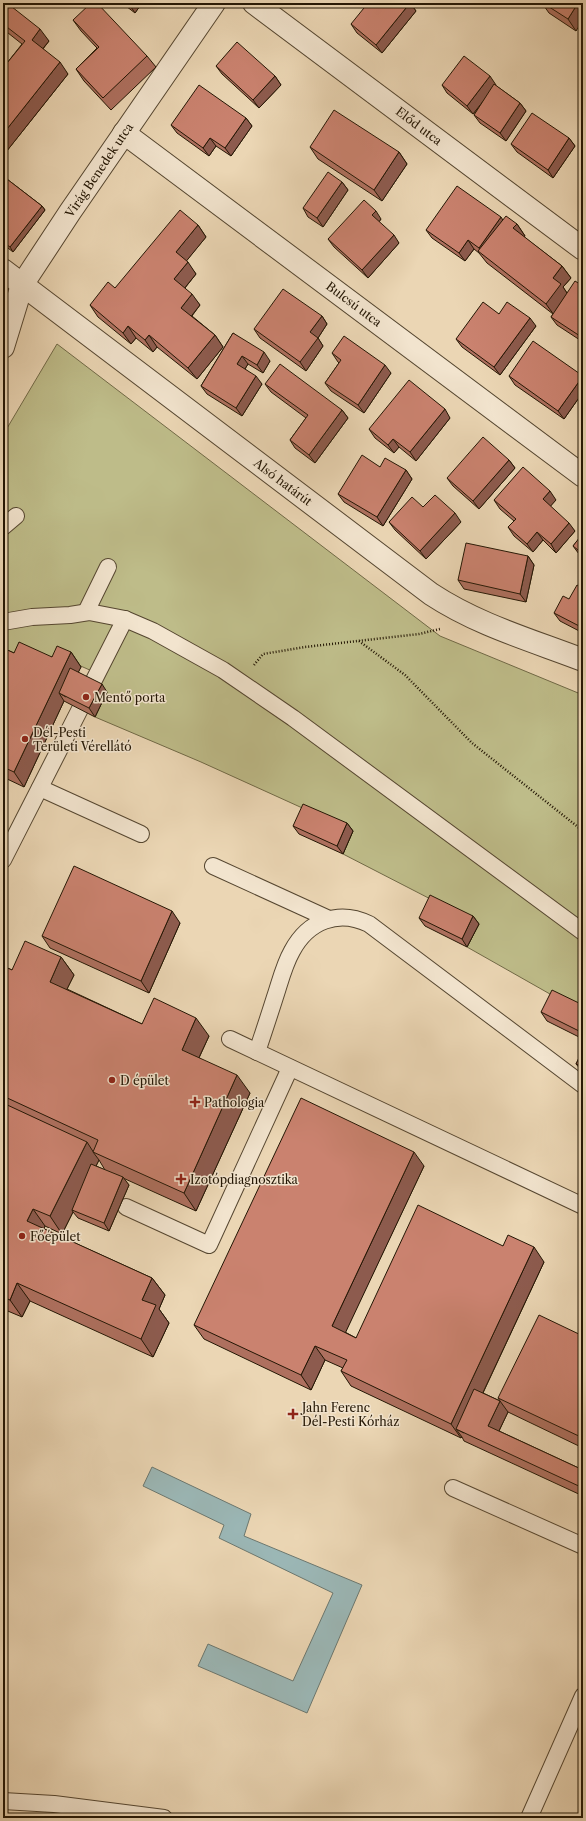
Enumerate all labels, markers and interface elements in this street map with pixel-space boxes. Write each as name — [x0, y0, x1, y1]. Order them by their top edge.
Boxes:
street label: Előd utca — [393, 104, 446, 149]
street label: Virág Benedek utca — [61, 119, 137, 221]
street label: Bulcsú utca — [323, 278, 385, 330]
street label: Alsó határút — [250, 455, 316, 509]
place label: Mentő porta — [94, 690, 166, 705]
marker: Mentő porta — [81, 692, 91, 702]
place label: Dél-Pesti Területi Vérellátó — [33, 725, 132, 754]
marker: Dél-Pesti Területi Vérellátó — [20, 734, 30, 744]
place label: D épület — [120, 1073, 170, 1088]
marker: D épület — [107, 1075, 117, 1085]
place label: Pathologia — [204, 1095, 265, 1110]
marker: Pathologia — [189, 1096, 201, 1108]
place label: Izotópdiagnosztika — [190, 1172, 299, 1187]
marker: Izotópdiagnosztika — [175, 1173, 187, 1185]
place label: Főépület — [30, 1229, 81, 1244]
marker: Főépület — [17, 1231, 27, 1241]
place label: Jahn Ferenc Dél-Pesti Kórház — [300, 1400, 399, 1429]
marker: Jahn Ferenc Dél-Pesti Kórház — [287, 1408, 299, 1420]

